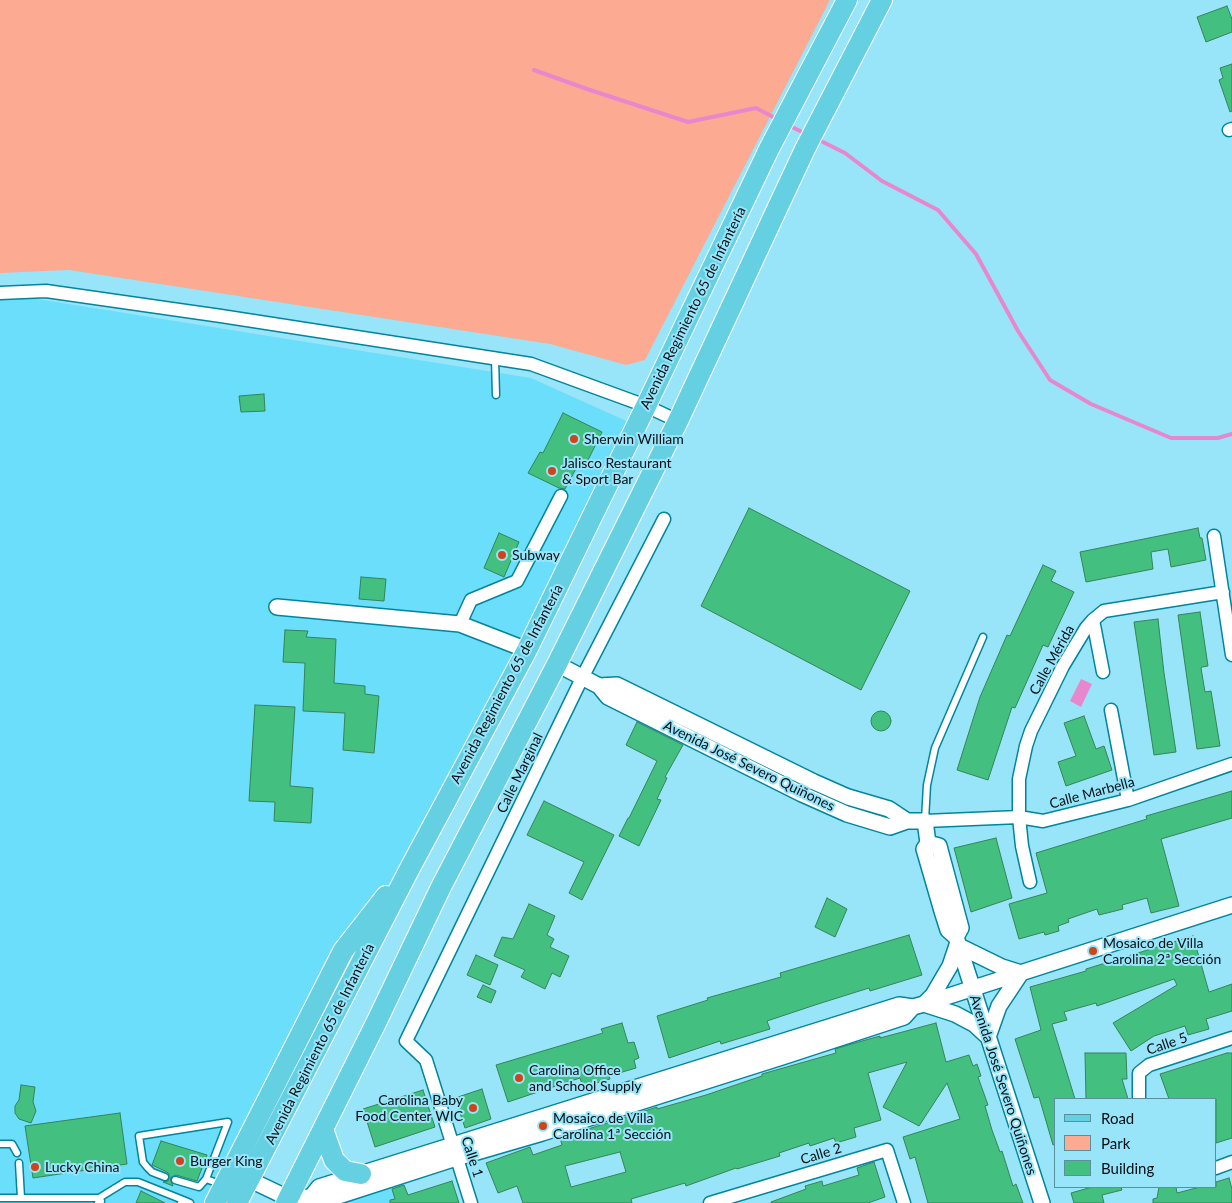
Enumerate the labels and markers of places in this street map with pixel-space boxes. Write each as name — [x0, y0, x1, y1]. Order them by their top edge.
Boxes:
place label: Sherwin William — [584, 431, 684, 447]
marker: Sherwin William — [568, 433, 580, 445]
place label: Jalisco Restaurant & Sport Bar — [562, 455, 672, 488]
marker: Jalisco Restaurant & Sport Bar — [546, 465, 558, 477]
place label: Subway — [512, 547, 560, 563]
marker: Subway — [496, 549, 508, 561]
place label: Mosaico de Villa Carolina 2ª Sección — [1103, 935, 1221, 968]
marker: Mosaico de Villa Carolina 2ª Sección — [1087, 945, 1099, 957]
place label: Carolina Office and School Supply — [529, 1062, 641, 1094]
marker: Carolina Office and School Supply — [513, 1072, 525, 1084]
place label: Carolina Baby Food Center WIC — [355, 1092, 463, 1124]
marker: Carolina Baby Food Center WIC — [467, 1102, 479, 1114]
place label: Mosaico de Villa Carolina 1ª Sección — [553, 1110, 671, 1142]
marker: Mosaico de Villa Carolina 1ª Sección — [537, 1120, 549, 1132]
place label: Burger King — [190, 1153, 263, 1169]
marker: Burger King — [174, 1155, 186, 1167]
place label: Lucky China — [45, 1159, 119, 1175]
marker: Lucky China — [29, 1161, 41, 1173]

